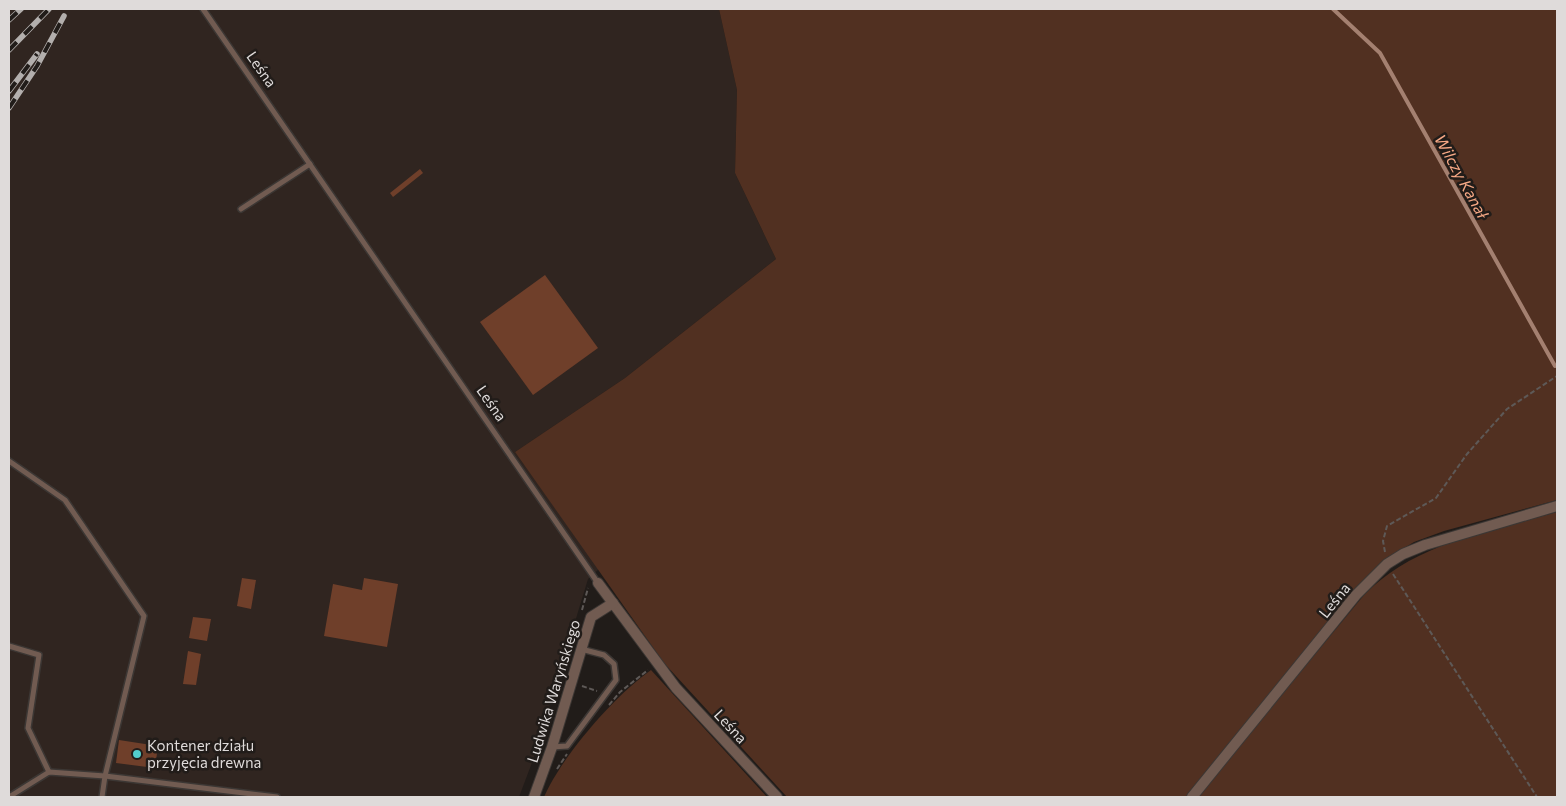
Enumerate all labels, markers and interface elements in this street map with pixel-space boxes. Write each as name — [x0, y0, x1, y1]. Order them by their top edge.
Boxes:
street label: Leśna — [243, 48, 281, 90]
water label: Wilczy Kanał — [1431, 131, 1493, 222]
street label: Leśna — [473, 382, 511, 424]
street label: Leśna — [1314, 579, 1354, 621]
street label: Ludwika Waryńskiego — [523, 617, 583, 765]
street label: Leśna — [711, 705, 751, 747]
place label: Kontener działu przyjęcia drewna — [147, 736, 261, 771]
marker: Kontener działu przyjęcia drewna — [131, 748, 143, 760]

